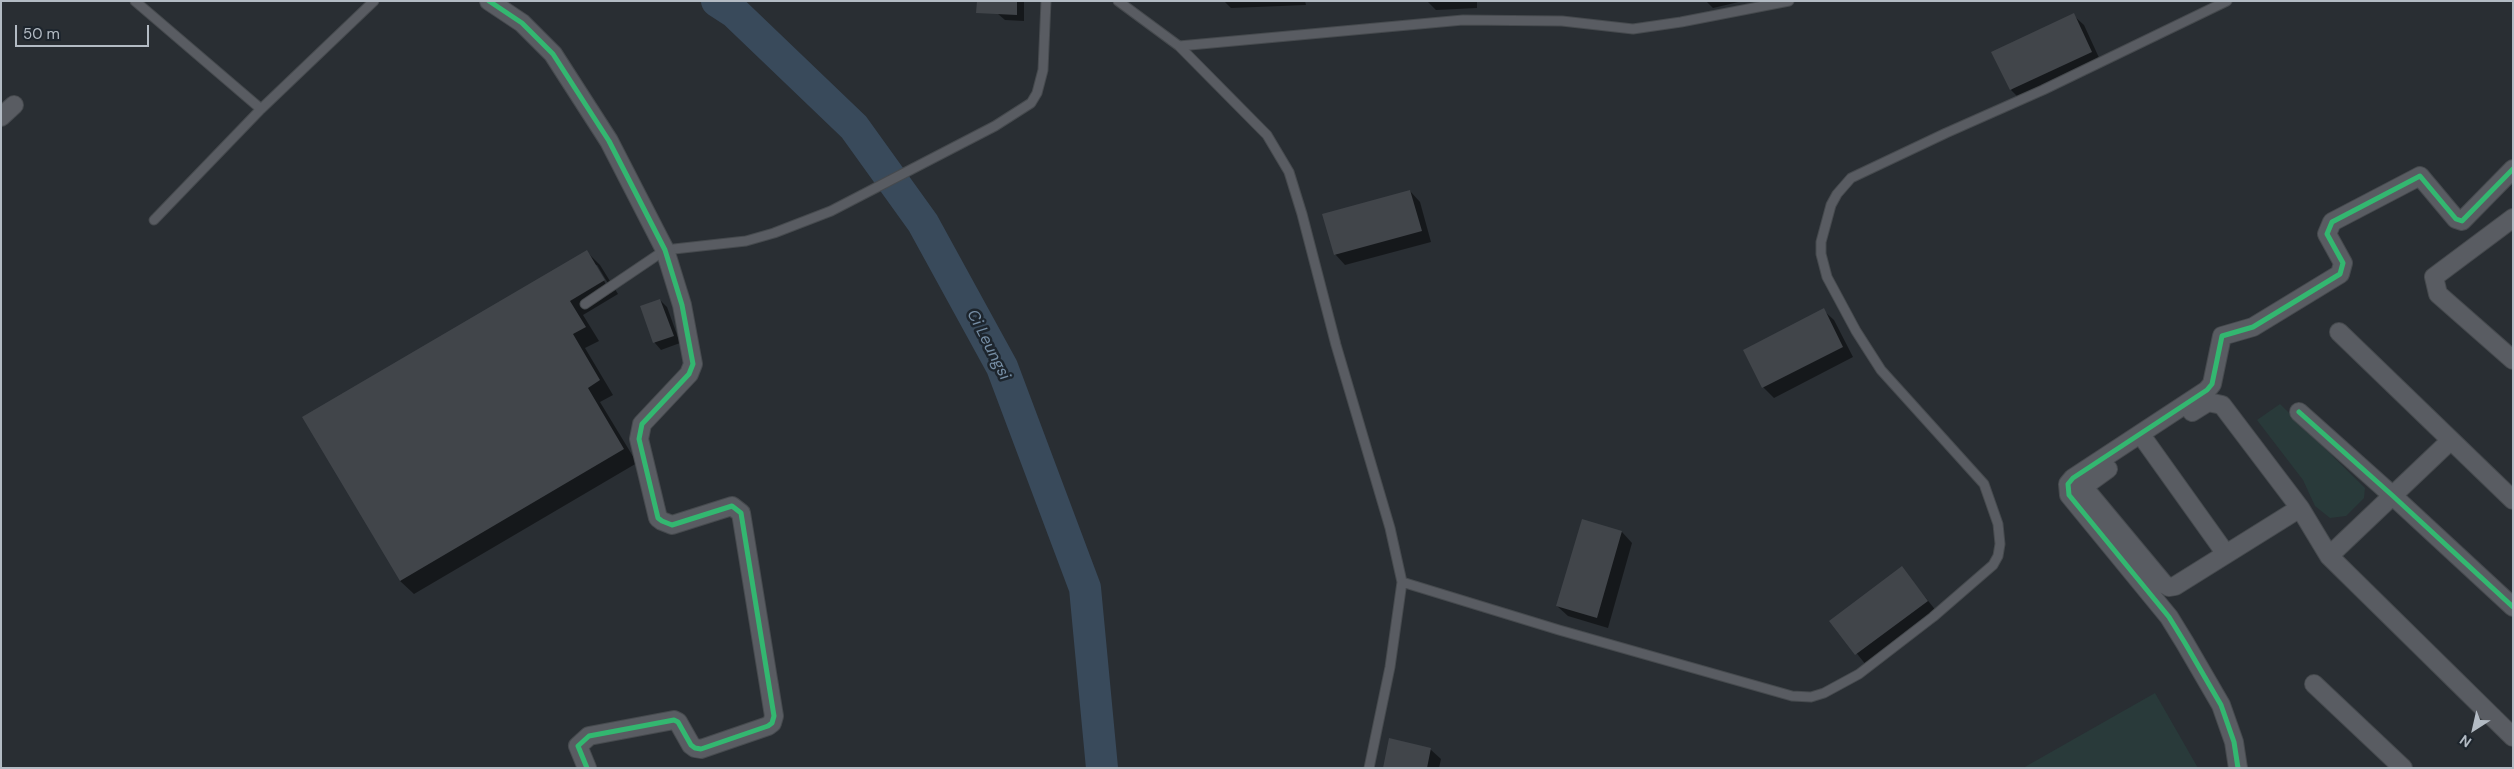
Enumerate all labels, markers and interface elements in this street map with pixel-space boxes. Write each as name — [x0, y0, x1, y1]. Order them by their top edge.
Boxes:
scale bar — [18, 15, 151, 47]
text: 50 m — [23, 24, 60, 44]
water label: Ci Leungsi — [962, 307, 1014, 383]
north arrow — [2449, 704, 2499, 754]
text: N — [2456, 731, 2475, 752]

